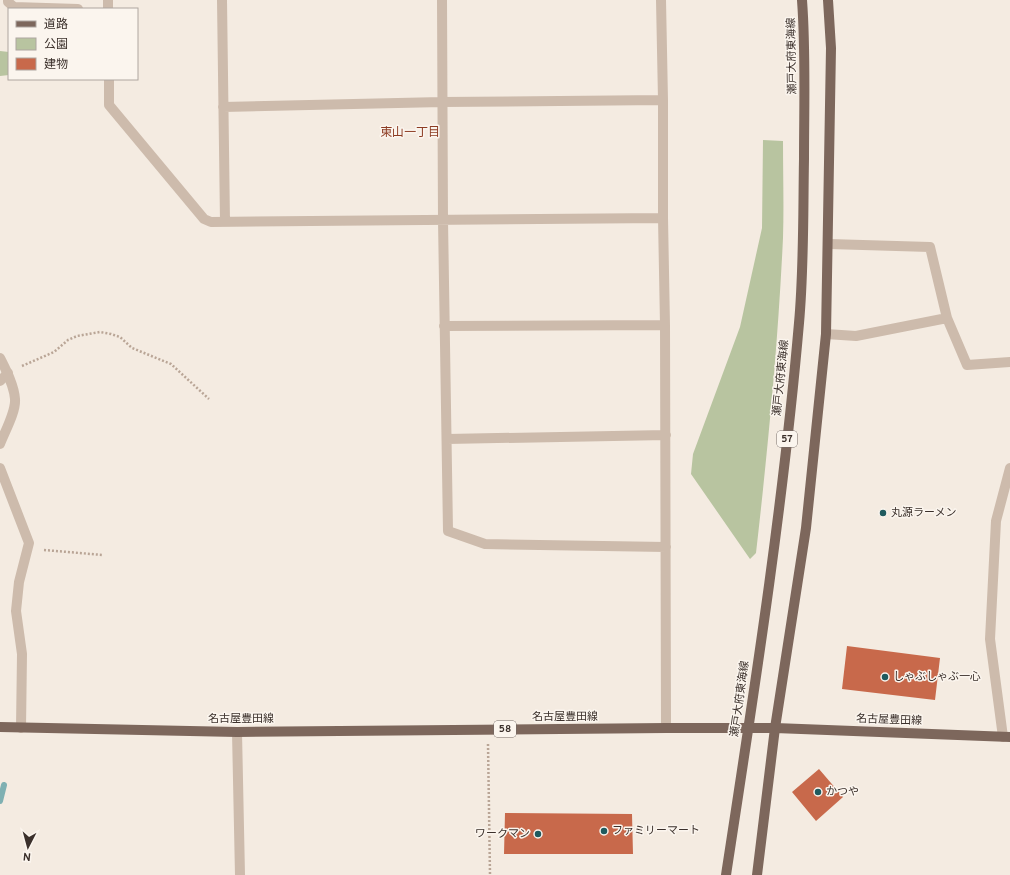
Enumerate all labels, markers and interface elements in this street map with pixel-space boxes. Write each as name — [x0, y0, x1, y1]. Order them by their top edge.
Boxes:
legend — [8, 8, 138, 80]
text: 道路 — [44, 17, 68, 33]
street label: 瀬戸大府東海線 — [784, 17, 800, 95]
text: 公園 — [44, 37, 68, 53]
text: 建物 — [44, 57, 68, 73]
district label: 東山一丁目 — [380, 125, 440, 141]
street label: 瀬戸大府東海線 — [770, 339, 792, 417]
road number: 57 — [777, 431, 797, 447]
place label: 丸源ラーメン — [891, 506, 957, 520]
marker: 丸源ラーメン — [878, 508, 888, 518]
street label: 瀬戸大府東海線 — [728, 660, 752, 738]
place label: しゃぶしゃぶ一心 — [893, 670, 981, 684]
marker: しゃぶしゃぶ一心 — [880, 672, 890, 682]
street label: 名古屋豊田線 — [532, 710, 598, 724]
street label: 名古屋豊田線 — [208, 712, 274, 726]
street label: 名古屋豊田線 — [856, 712, 922, 728]
road number: 58 — [494, 721, 516, 737]
place label: かつや — [826, 785, 859, 799]
marker: かつや — [813, 787, 823, 797]
place label: ファミリーマート — [612, 824, 700, 838]
marker: ファミリーマート — [599, 826, 609, 836]
north arrow — [8, 827, 48, 867]
place label: ワークマン — [475, 827, 530, 841]
marker: ワークマン — [533, 829, 543, 839]
text: N — [22, 849, 32, 863]

